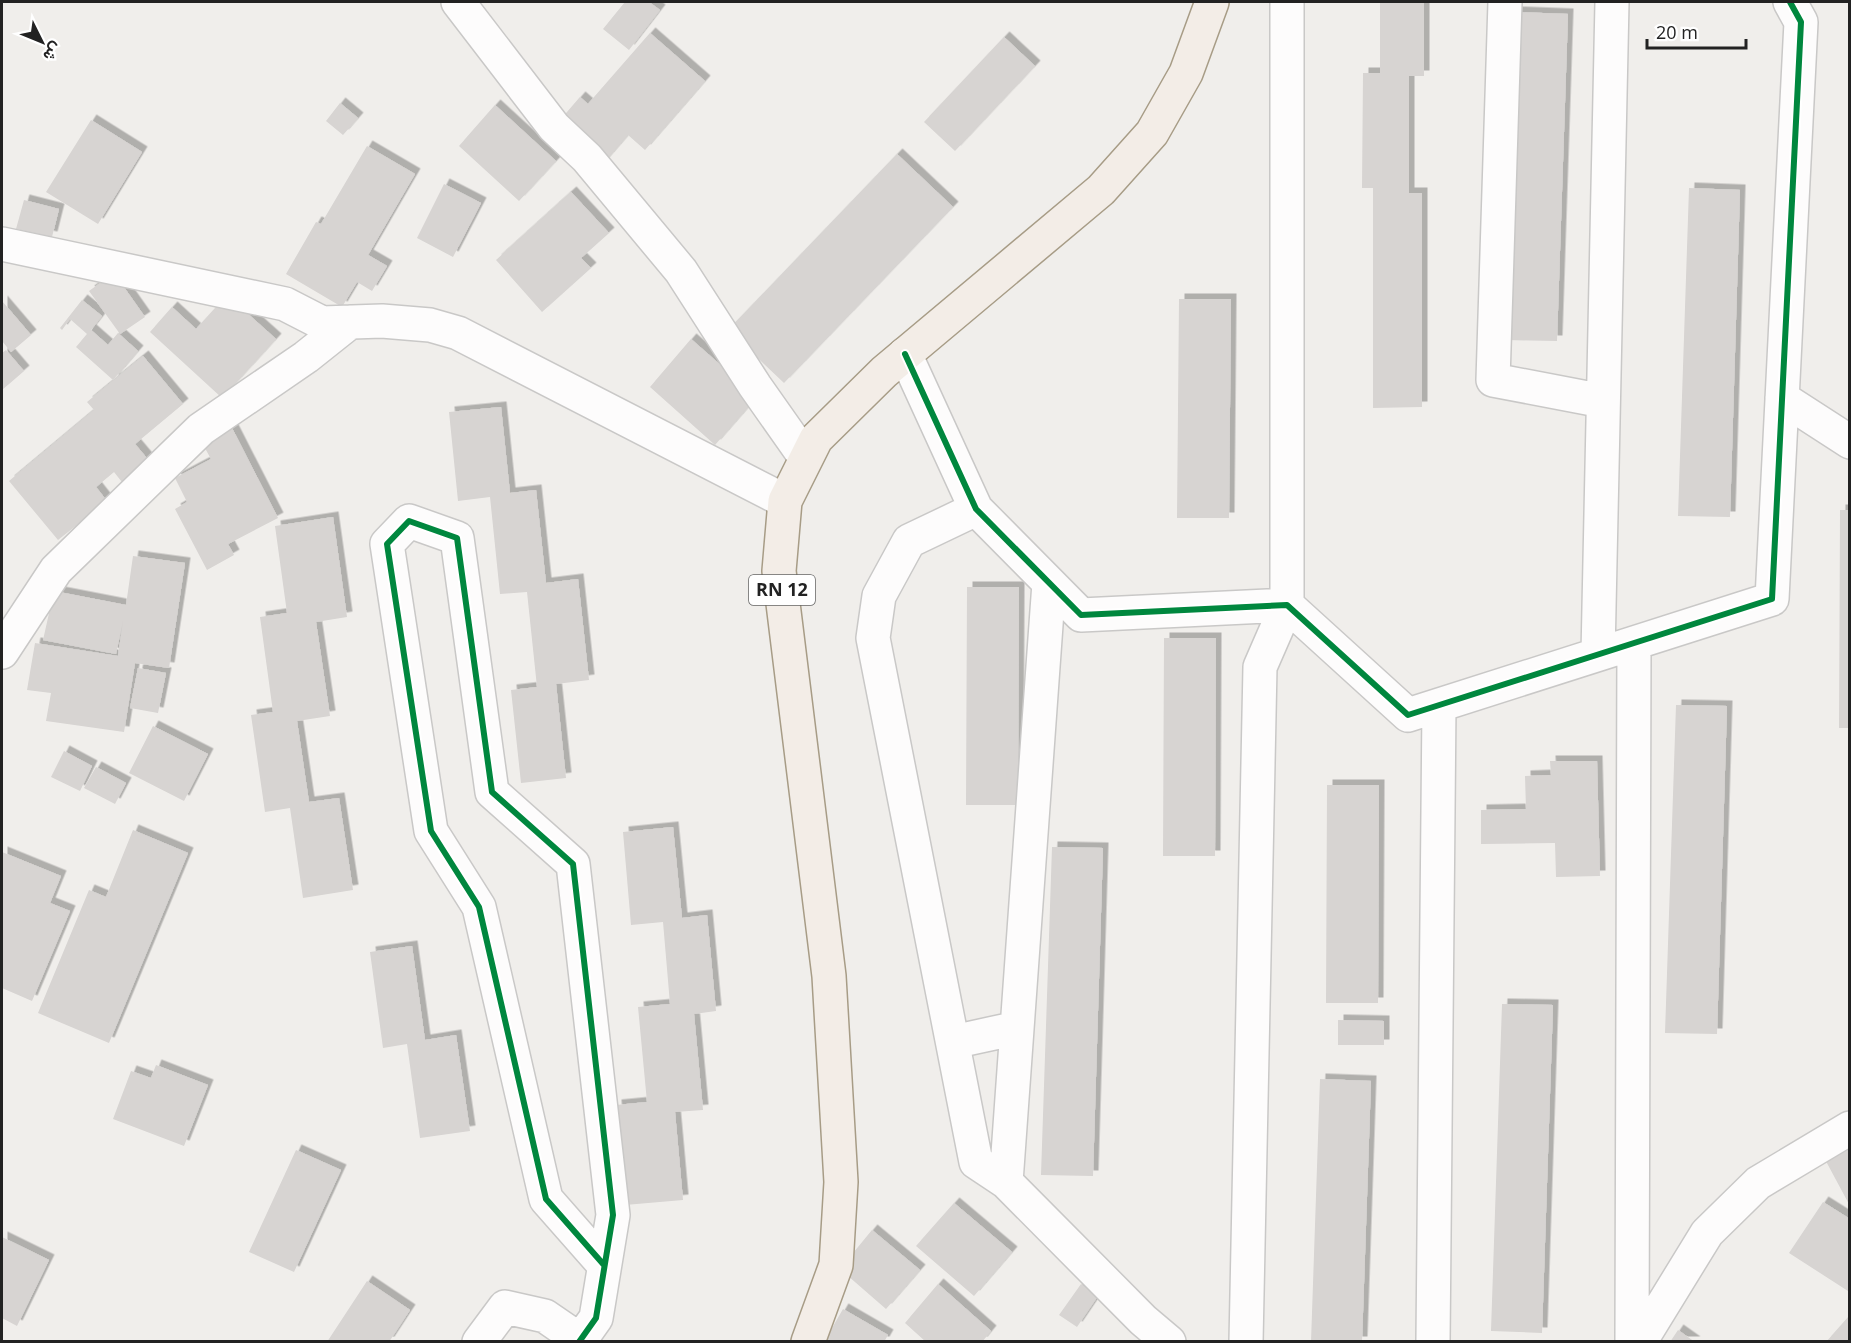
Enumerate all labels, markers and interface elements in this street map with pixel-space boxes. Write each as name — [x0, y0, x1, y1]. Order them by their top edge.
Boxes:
north arrow — [12, 12, 72, 72]
scale bar — [1647, 12, 1746, 50]
text: 20 m — [1656, 20, 1698, 44]
text: ش — [38, 38, 68, 67]
road number: RN 12 — [749, 575, 815, 605]

